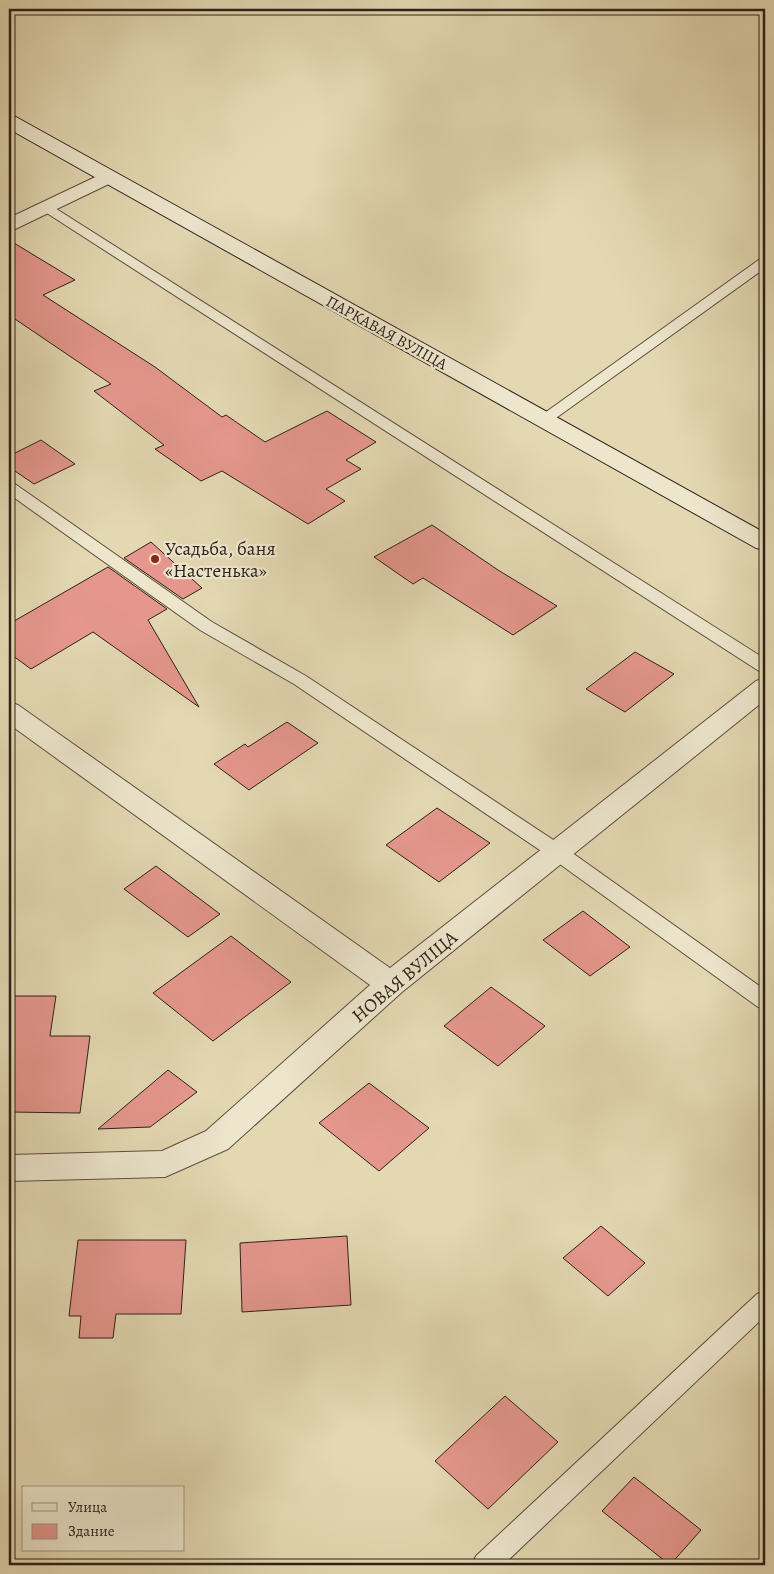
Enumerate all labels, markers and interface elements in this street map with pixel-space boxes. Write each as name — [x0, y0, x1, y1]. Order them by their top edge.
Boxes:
street label: ПАРКАВАЯ ВУЛІЦА — [322, 290, 452, 376]
place label: Усадьба, баня «Настенька» — [165, 536, 276, 584]
marker: Усадьба, баня «Настенька» — [149, 553, 161, 565]
street label: НОВАЯ ВУЛІЦА — [346, 924, 464, 1029]
legend — [22, 1486, 185, 1552]
text: Улица — [68, 1497, 107, 1517]
text: Здание — [68, 1521, 115, 1541]

